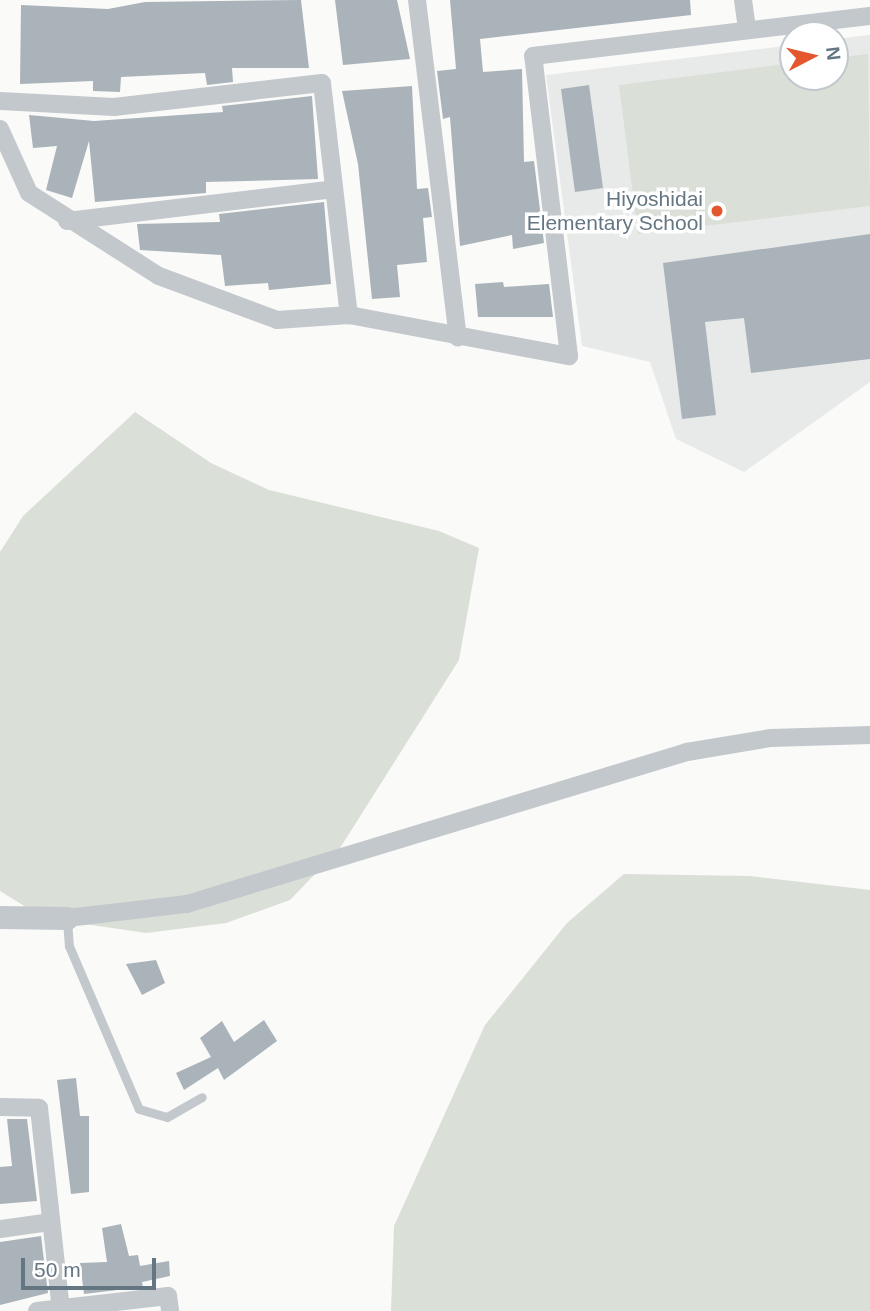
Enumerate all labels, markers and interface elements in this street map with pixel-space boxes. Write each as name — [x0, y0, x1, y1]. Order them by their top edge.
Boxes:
north arrow — [779, 21, 849, 91]
text: N — [822, 46, 845, 62]
place label: Hiyoshidai Elementary School — [527, 186, 703, 236]
marker: Hiyoshidai Elementary School — [709, 203, 725, 219]
scale bar — [24, 1244, 159, 1288]
text: 50 m — [34, 1258, 81, 1281]

